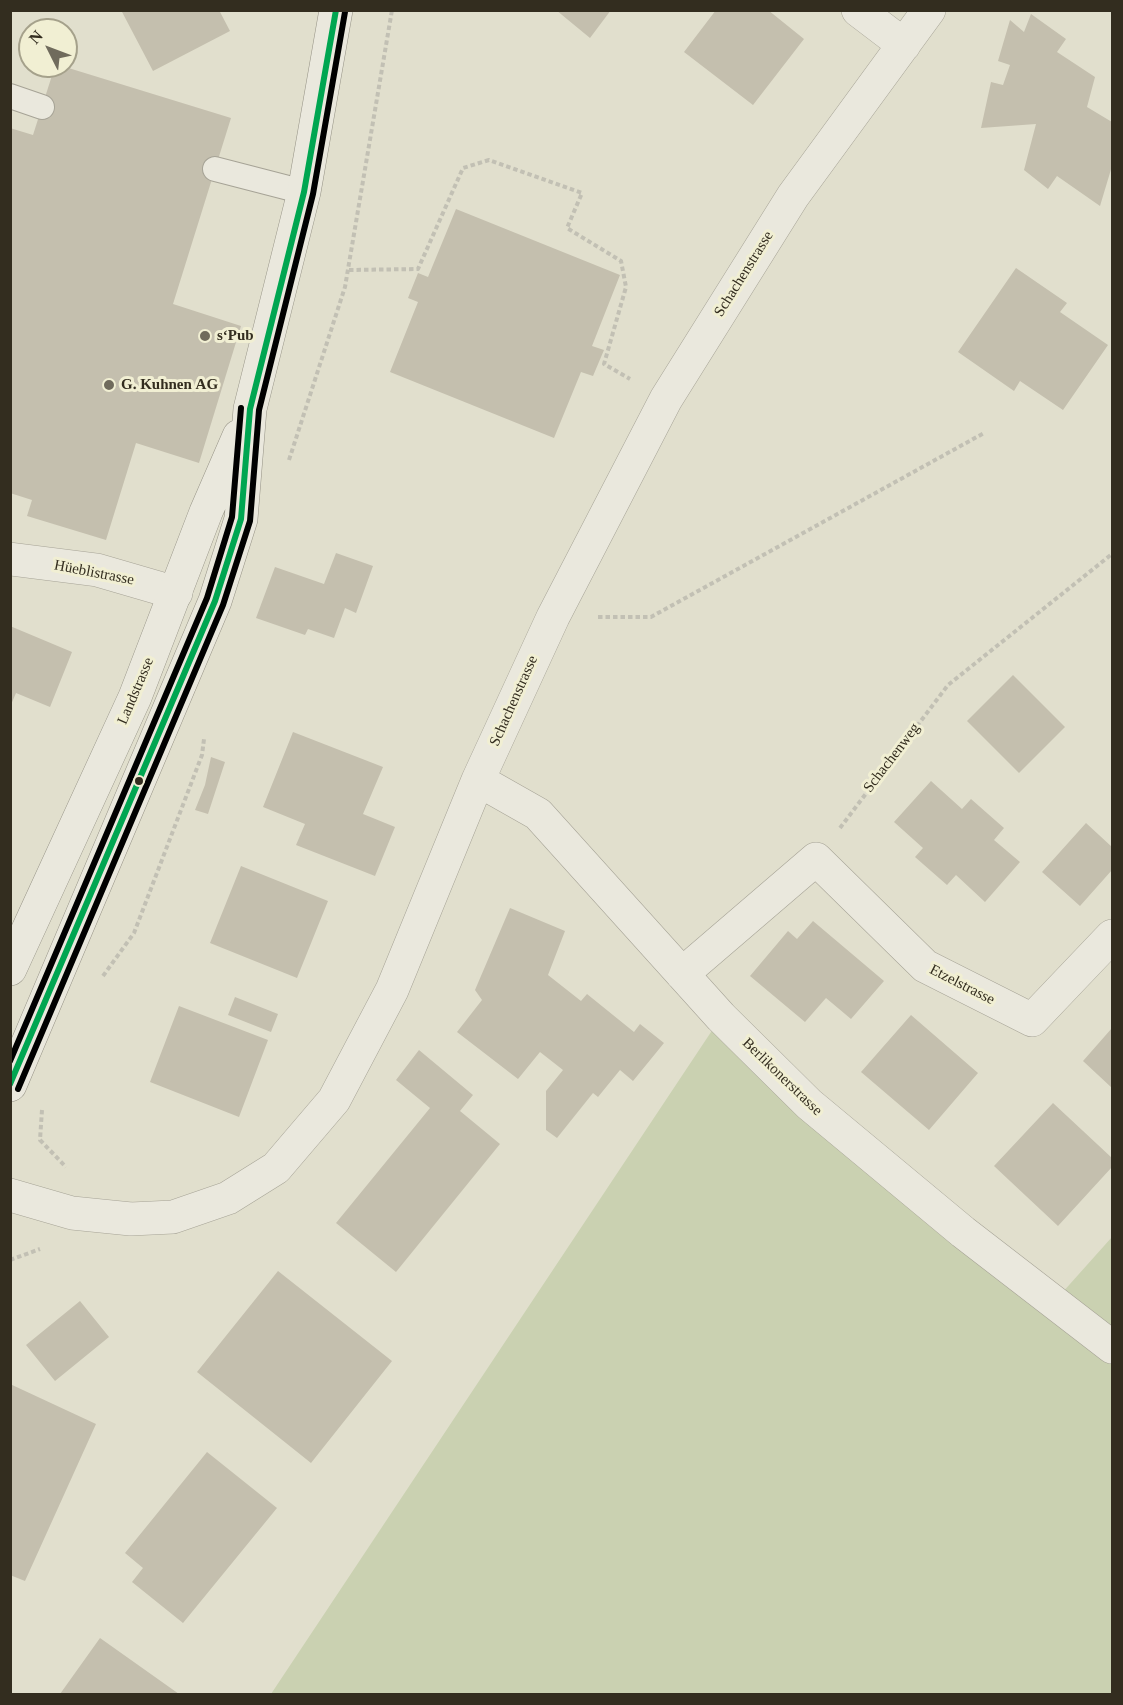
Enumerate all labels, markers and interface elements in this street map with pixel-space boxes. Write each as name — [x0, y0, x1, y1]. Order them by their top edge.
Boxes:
north arrow — [18, 18, 78, 78]
text: N — [26, 27, 46, 47]
street label: Schachenstrasse — [711, 228, 777, 320]
place label: s‘Pub — [217, 327, 254, 345]
marker: s‘Pub — [198, 329, 212, 343]
place label: G. Kuhnen AG — [121, 376, 218, 394]
marker: G. Kuhnen AG — [102, 378, 116, 392]
street label: Hüeblistrasse — [53, 556, 135, 590]
street label: Schachenstrasse — [486, 653, 542, 749]
street label: Landstrasse — [114, 655, 158, 727]
street label: Schachenweg — [860, 720, 924, 796]
unlabelled marker — [133, 775, 145, 787]
street label: Etzelstrasse — [926, 961, 998, 1009]
street label: Berlikonerstrasse — [738, 1034, 826, 1120]

